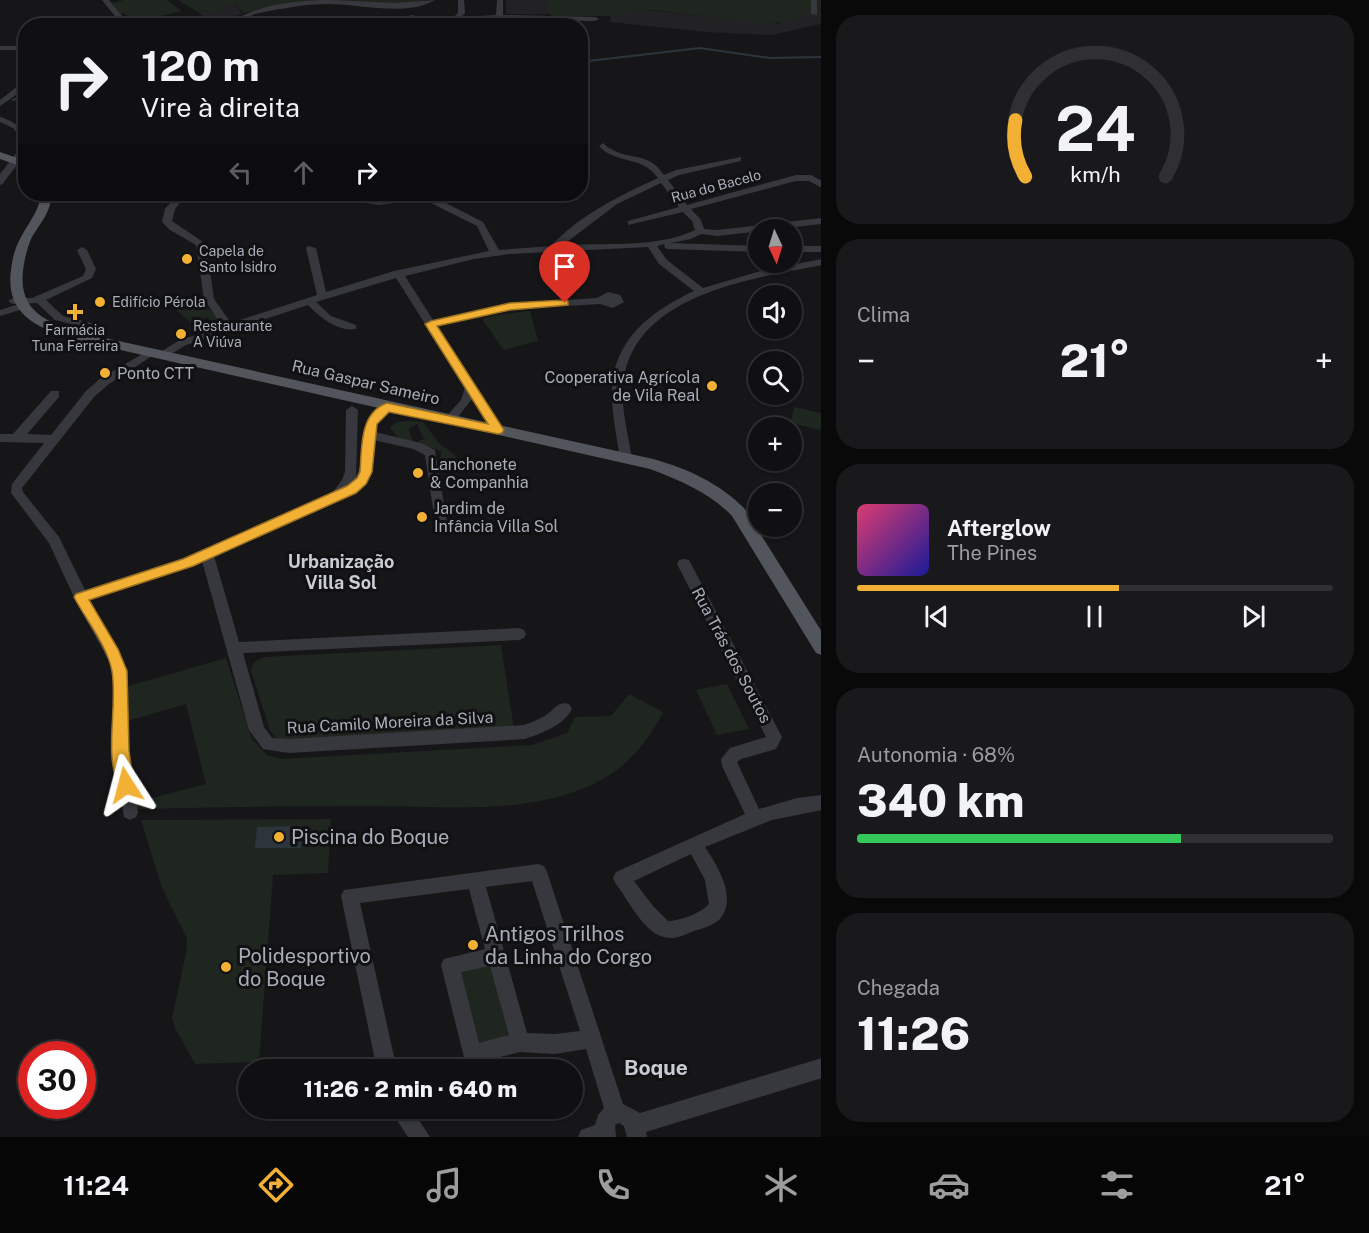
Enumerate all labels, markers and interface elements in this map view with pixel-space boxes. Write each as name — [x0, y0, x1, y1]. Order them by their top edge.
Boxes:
text: 120 m — [141, 41, 260, 90]
icon: right — [42, 42, 120, 120]
text: Vire à direita — [141, 91, 300, 123]
text: 24 — [1055, 92, 1135, 165]
icon: left — [224, 156, 257, 189]
icon: ahead — [287, 156, 320, 189]
icon: right — [350, 156, 383, 189]
text: km/h — [1070, 162, 1120, 187]
street label: Rua do Bacelo — [669, 166, 763, 206]
north arrow — [748, 219, 802, 273]
map controls — [748, 219, 802, 537]
pin — [539, 241, 590, 303]
place label: Capela de Santo Isidro — [199, 243, 277, 275]
icon: arrive — [548, 250, 581, 283]
marker: Capela de Santo Isidro — [180, 252, 194, 266]
button: sound — [748, 285, 802, 339]
place label: Edifício Pérola — [112, 294, 206, 310]
marker: Edifício Pérola — [93, 295, 107, 309]
text: Clima — [857, 303, 910, 327]
marker: Farmácia Tuna Ferreira — [68, 305, 82, 319]
place label: Restaurante A Viúva — [193, 318, 272, 350]
place label: Farmácia Tuna Ferreira — [32, 322, 118, 354]
marker: Restaurante A Viúva — [174, 327, 188, 341]
text: 21° — [1060, 334, 1130, 387]
text: − — [857, 342, 875, 380]
text: + — [1315, 342, 1333, 380]
button: search — [748, 351, 802, 405]
street label: Rua Gaspar Sameiro — [290, 356, 442, 409]
place label: Ponto CTT — [117, 364, 194, 383]
marker: Ponto CTT — [98, 366, 112, 380]
place label: Cooperativa Agrícola de Vila Real — [545, 368, 700, 405]
marker: Cooperativa Agrícola de Vila Real — [705, 379, 719, 393]
button: + — [748, 417, 802, 471]
place label: Lanchonete & Companhia — [430, 455, 529, 492]
marker: Lanchonete & Companhia — [411, 466, 425, 480]
button: − — [748, 483, 802, 537]
place label: Jardim de Infância Villa Sol — [434, 499, 559, 536]
marker: Jardim de Infância Villa Sol — [415, 510, 429, 524]
text: Afterglow — [947, 515, 1051, 541]
text: The Pines — [947, 541, 1037, 565]
district label: Urbanização Villa Sol — [288, 551, 394, 593]
street label: Rua Trás dos Soutos — [688, 584, 775, 726]
icon: previous — [920, 600, 953, 633]
icon: pause — [1078, 600, 1111, 633]
icon: next — [1237, 600, 1270, 633]
street label: Rua Camilo Moreira da Silva — [286, 708, 494, 737]
text: Autonomia · 68% — [857, 743, 1015, 767]
position arrow — [94, 753, 158, 817]
text: 340 km — [857, 774, 1024, 827]
place label: Piscina do Boque — [291, 825, 449, 849]
marker: Piscina do Boque — [272, 830, 286, 844]
place label: Antigos Trilhos da Linha do Corgo — [485, 922, 652, 969]
marker: Antigos Trilhos da Linha do Corgo — [466, 938, 480, 952]
place label: Polidesportivo do Boque — [238, 944, 371, 991]
marker: Polidesportivo do Boque — [219, 960, 233, 974]
text: Chegada — [857, 976, 940, 1000]
text: 11:26 — [857, 1007, 970, 1060]
speed limit sign: 30 — [18, 1041, 96, 1119]
district label: Boque — [624, 1055, 688, 1080]
text: 11:26 · 2 min · 640 m — [304, 1076, 517, 1102]
icon: directions — [255, 1164, 297, 1206]
icon: music — [423, 1164, 465, 1206]
icon: phone — [592, 1164, 634, 1206]
icon: climate — [760, 1164, 802, 1206]
icon: car — [928, 1164, 970, 1206]
icon: filters — [1096, 1164, 1138, 1206]
text: 11:24 — [63, 1169, 129, 1201]
text: 21° — [1264, 1169, 1306, 1201]

